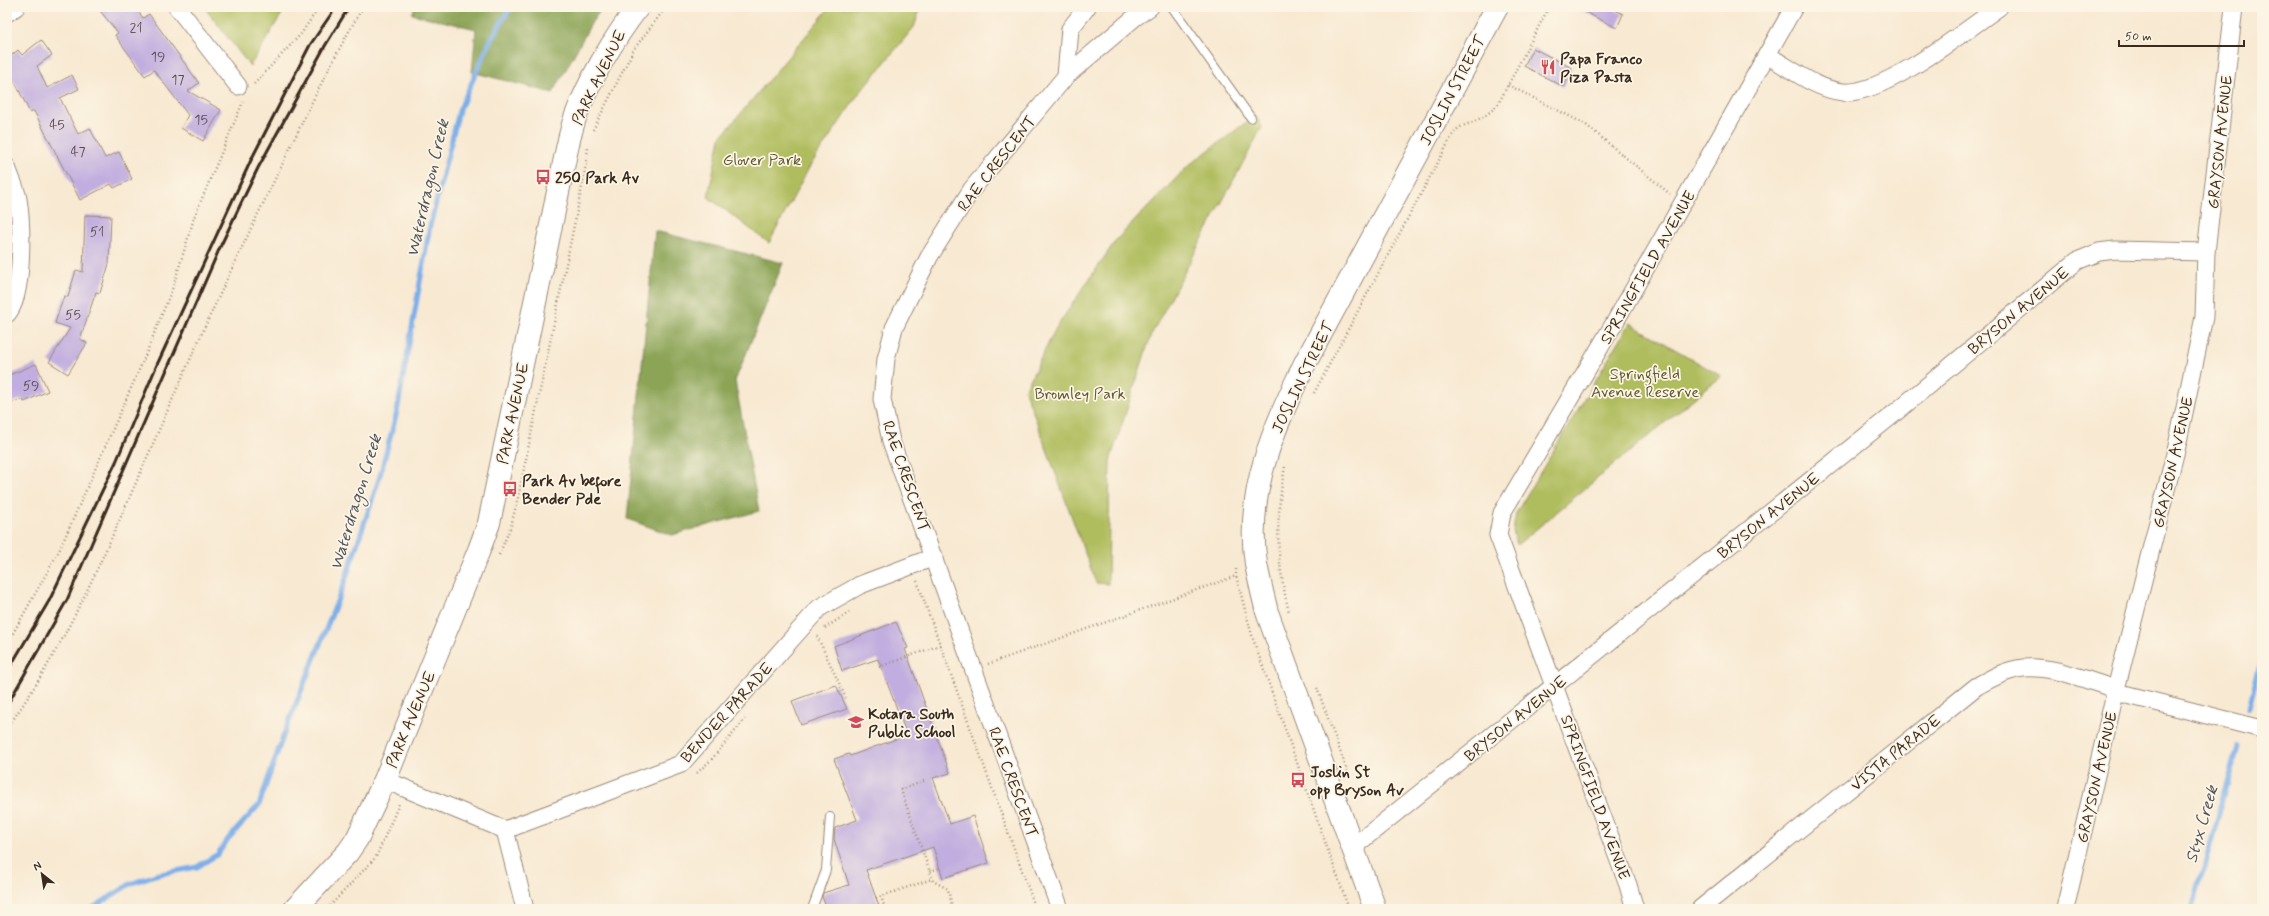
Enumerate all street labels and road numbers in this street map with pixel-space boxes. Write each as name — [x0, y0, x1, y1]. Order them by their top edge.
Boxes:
street label: PARK AVENUE — [567, 27, 631, 129]
street label: JOSLIN STREET — [1415, 31, 1492, 149]
street label: GRAYSON AVENUE — [2203, 74, 2238, 210]
street label: RAE CRESCENT — [953, 112, 1041, 216]
street label: SPRINGFIELD AVENUE — [1596, 187, 1701, 348]
street label: BRYSON AVENUE — [1964, 263, 2074, 360]
street label: JOSLIN STREET — [1267, 317, 1340, 437]
street label: PARK AVENUE — [492, 360, 535, 466]
street label: GRAYSON AVENUE — [2148, 395, 2199, 530]
street label: RAE CRESCENT — [877, 418, 934, 535]
street label: BRYSON AVENUE — [1713, 468, 1825, 564]
street label: BENDER PARADE — [676, 658, 778, 768]
street label: PARK AVENUE — [381, 668, 441, 771]
street label: BRYSON AVENUE — [1460, 671, 1572, 767]
street label: VISTA PARADE — [1846, 710, 1946, 796]
street label: GRAYSON AVENUE — [2072, 710, 2123, 845]
street label: SPRINGFIELD AVENUE — [1555, 712, 1634, 883]
street label: RAE CRESCENT — [983, 724, 1042, 841]

